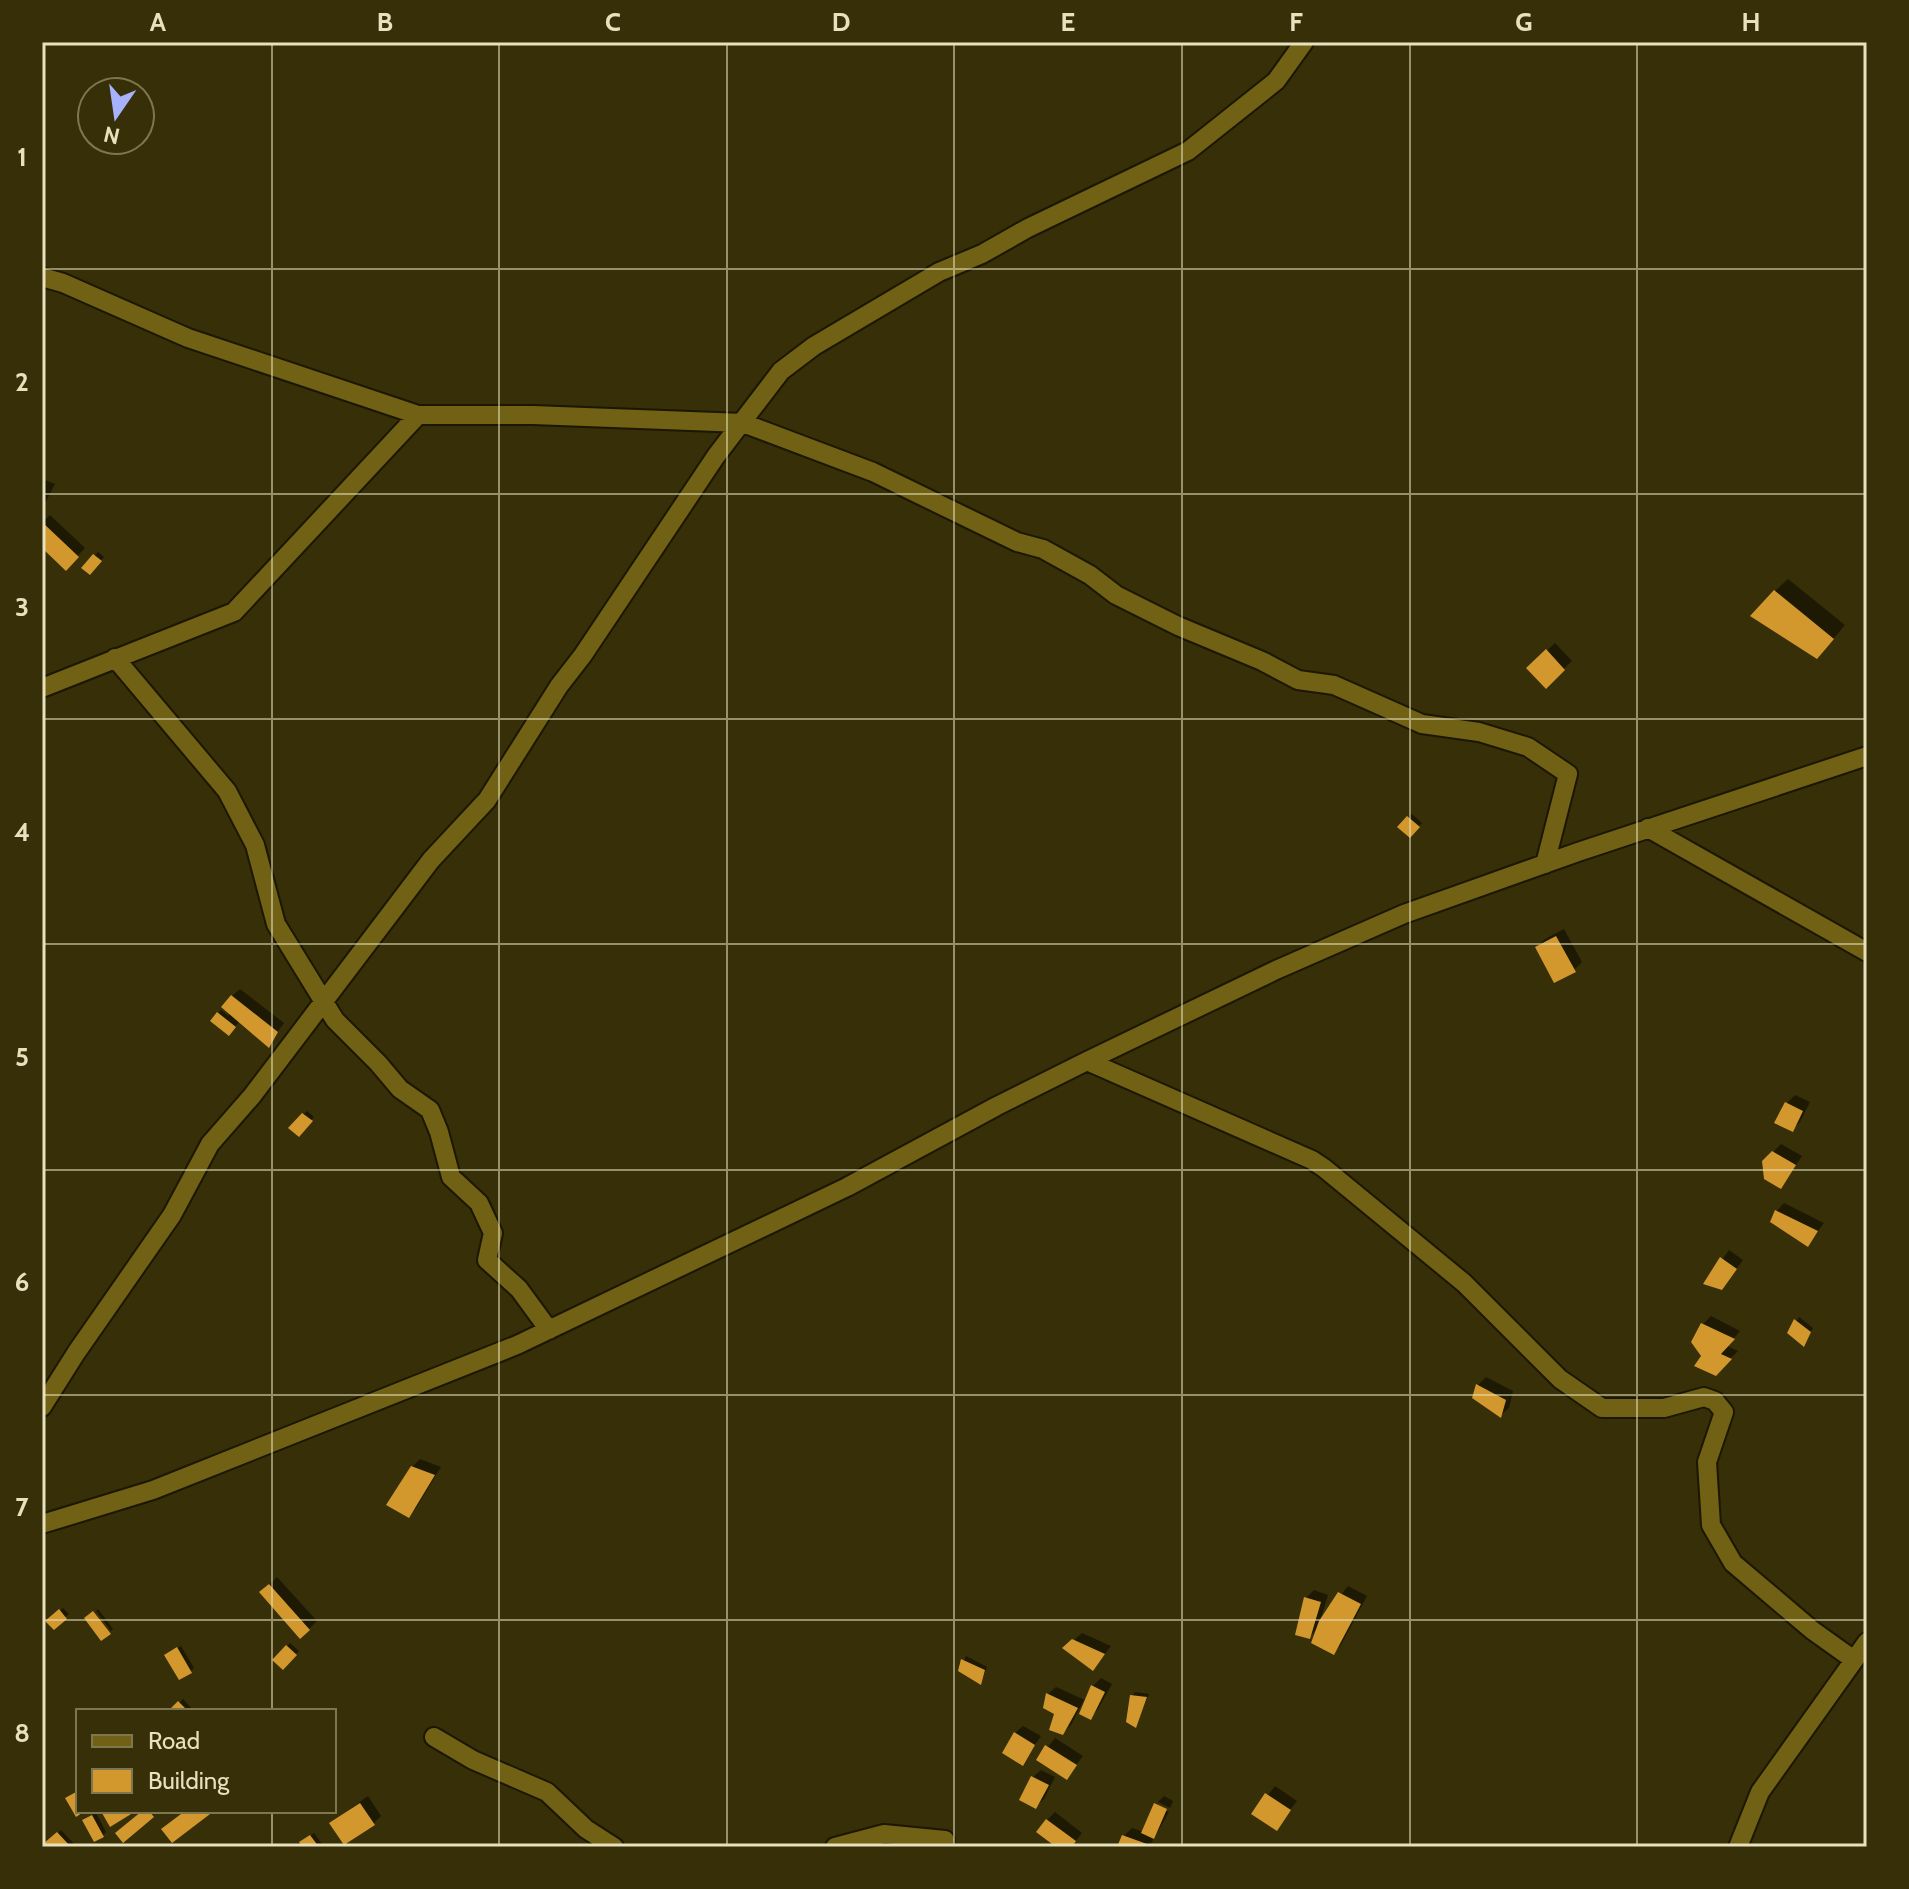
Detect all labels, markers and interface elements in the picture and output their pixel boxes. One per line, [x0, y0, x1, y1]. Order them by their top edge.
text: A [150, 6, 167, 38]
text: B [377, 6, 393, 38]
text: C [605, 6, 621, 38]
text: D [832, 6, 850, 38]
text: E [1061, 6, 1075, 38]
text: F [1289, 6, 1303, 38]
text: G [1515, 6, 1533, 38]
text: H [1742, 6, 1760, 38]
north arrow [76, 76, 156, 156]
text: N [101, 120, 122, 150]
text: 1 [17, 141, 27, 173]
text: 2 [15, 366, 29, 398]
text: 3 [15, 591, 29, 623]
text: 4 [14, 816, 30, 848]
text: 5 [15, 1041, 29, 1073]
text: 6 [15, 1266, 29, 1298]
text: 7 [15, 1491, 29, 1523]
legend [76, 1709, 336, 1813]
text: 8 [14, 1717, 30, 1749]
text: Road [148, 1726, 200, 1755]
text: Building [148, 1766, 230, 1795]

